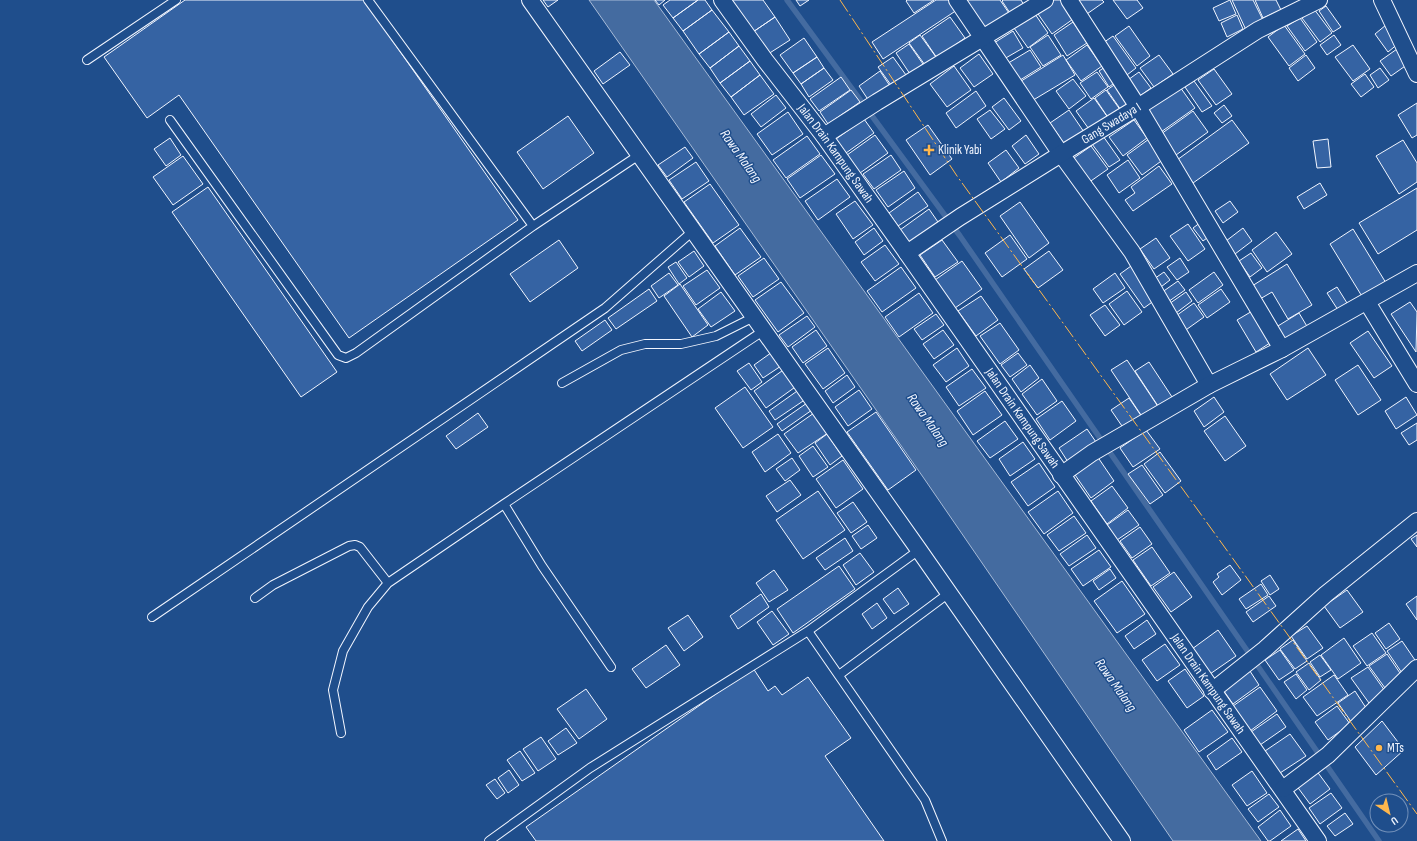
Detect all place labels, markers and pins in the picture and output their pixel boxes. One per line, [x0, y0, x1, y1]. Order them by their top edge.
place label: Klinik Yabi [938, 142, 982, 158]
marker: Klinik Yabi [923, 144, 935, 156]
place label: MTs [1387, 740, 1404, 756]
marker: MTs [1374, 743, 1384, 753]

